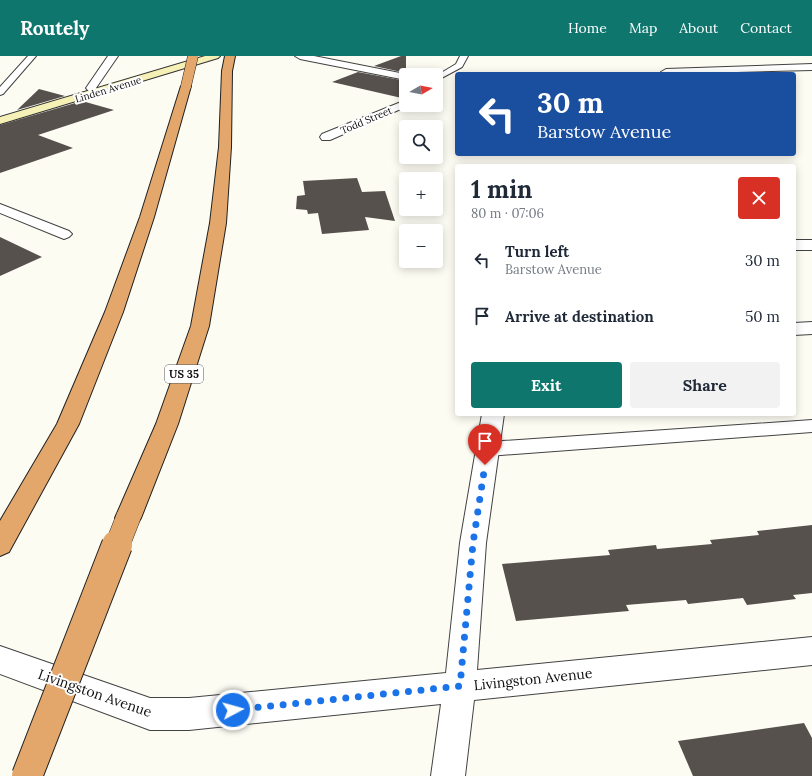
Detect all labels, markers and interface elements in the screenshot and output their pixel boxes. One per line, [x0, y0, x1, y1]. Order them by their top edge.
text: Routely [20, 16, 90, 40]
text: Home [568, 19, 607, 37]
text: Map [629, 19, 657, 37]
text: About [679, 19, 718, 37]
text: Contact [740, 19, 792, 37]
north arrow [399, 68, 443, 112]
map controls [399, 68, 443, 268]
street label: Linden Avenue [73, 73, 143, 106]
text: 30 m [537, 85, 604, 121]
icon: left [471, 88, 523, 140]
street label: Todd Street [338, 104, 394, 137]
button: search [399, 120, 443, 164]
text: Barstow Avenue [537, 120, 671, 143]
button: + [399, 172, 443, 216]
text: 1 min [471, 174, 532, 205]
button: close [738, 177, 780, 219]
text: 80 m · 07:06 [471, 205, 544, 222]
button: − [399, 224, 443, 268]
text: Turn left [505, 242, 569, 261]
icon: left [471, 249, 493, 271]
text: 30 m [745, 251, 780, 270]
text: Barstow Avenue [505, 261, 602, 278]
icon: arrive [471, 305, 493, 327]
text: Arrive at destination [505, 307, 654, 326]
text: 50 m [745, 307, 780, 326]
button: Exit [471, 362, 622, 408]
button: Share [630, 362, 780, 408]
road number: US 35 [165, 365, 203, 383]
pin [468, 424, 502, 465]
icon: arrive [474, 430, 496, 452]
street label: Livingston Avenue [473, 664, 594, 694]
street label: Livingston Avenue [36, 665, 155, 721]
position arrow [212, 689, 254, 731]

